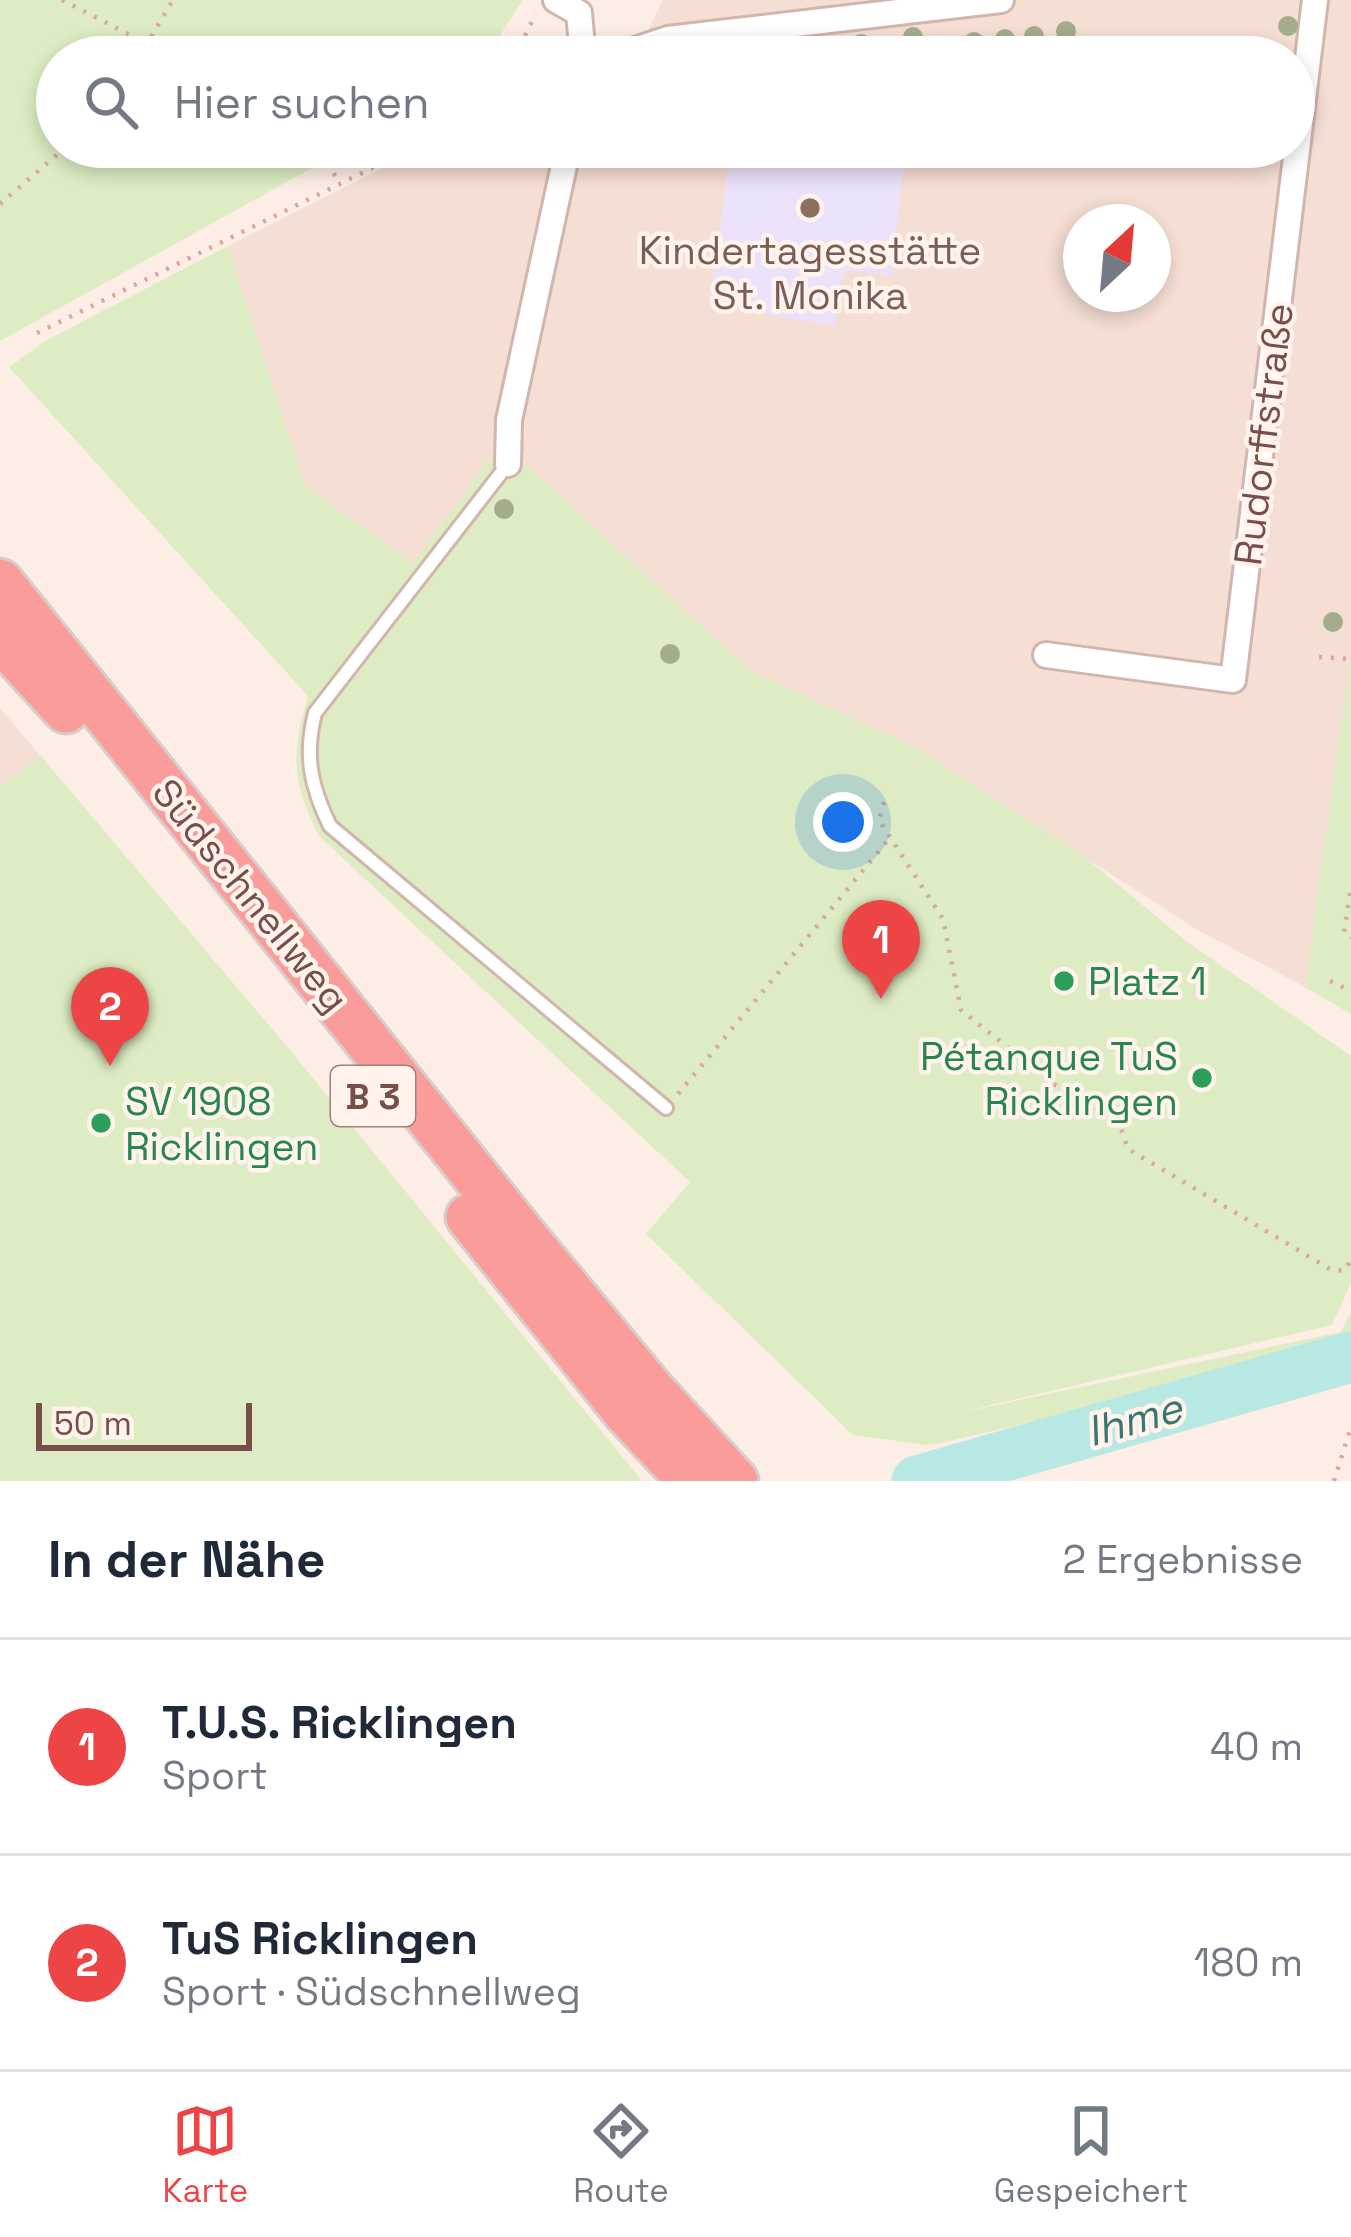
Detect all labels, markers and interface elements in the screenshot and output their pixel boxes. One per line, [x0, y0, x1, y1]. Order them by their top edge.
search box [36, 36, 1315, 168]
icon: search [78, 69, 144, 135]
text: Hier suchen [174, 74, 430, 131]
marker: Kindertagesstätte St. Monika [797, 195, 823, 221]
north arrow [1063, 204, 1171, 312]
place label: Kindertagesstätte St. Monika [639, 226, 981, 320]
street label: Rudorffstraße [1223, 300, 1304, 568]
street label: Südschnellweg [142, 769, 360, 1022]
your location [813, 792, 873, 852]
pin: 1 [842, 900, 920, 999]
place label: Platz 1 [1088, 957, 1207, 1006]
pin: 2 [71, 967, 149, 1066]
marker: Platz 1 [1051, 968, 1077, 994]
place label: Pétanque TuS Ricklingen [920, 1032, 1178, 1126]
marker: Pétanque TuS Ricklingen [1189, 1065, 1215, 1091]
road number: B 3 [331, 1066, 415, 1126]
place label: SV 1908 Ricklingen [125, 1077, 319, 1171]
marker: SV 1908 Ricklingen [88, 1110, 114, 1136]
water label: Ihme [1080, 1380, 1190, 1458]
scale bar [36, 1397, 252, 1450]
text: 50 m [54, 1403, 132, 1445]
text: In der Nähe [48, 1527, 325, 1592]
text: 2 Ergebnisse [1063, 1535, 1303, 1584]
text: T.U.S. Ricklingen [162, 1694, 517, 1751]
text: 1 [78, 1722, 96, 1771]
text: 40 m [1210, 1722, 1303, 1771]
text: Sport [162, 1751, 268, 1800]
text: TuS Ricklingen [162, 1910, 478, 1967]
text: 2 [75, 1938, 99, 1987]
text: 180 m [1194, 1938, 1303, 1987]
text: Sport · Südschnellweg [162, 1967, 581, 2016]
tab: Karte [163, 2098, 248, 2212]
tab: Route [573, 2098, 669, 2212]
tab: Gespeichert [994, 2098, 1188, 2212]

